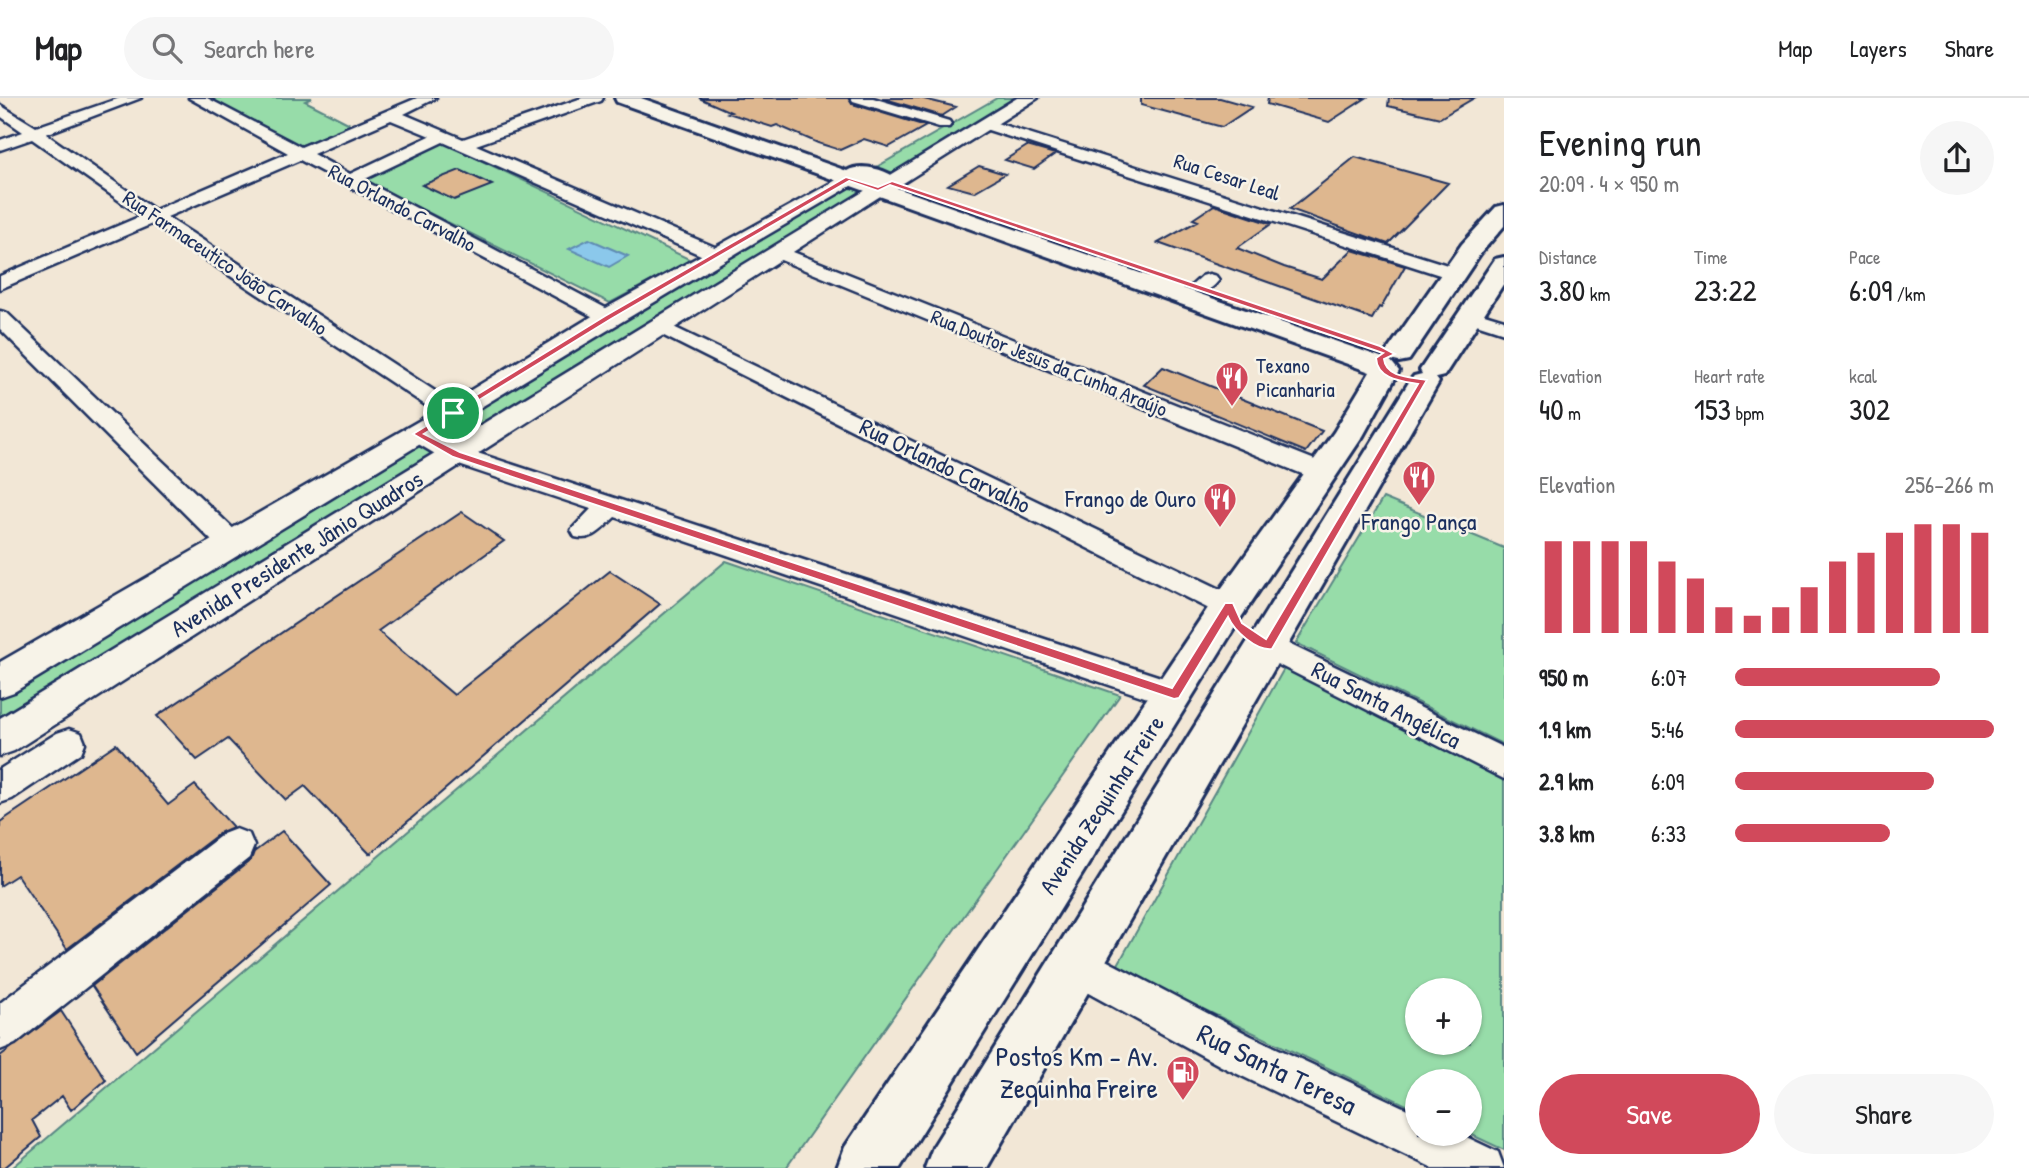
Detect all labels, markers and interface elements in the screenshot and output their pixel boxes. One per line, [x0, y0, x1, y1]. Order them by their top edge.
search box [124, 17, 614, 80]
text: Map [35, 26, 82, 70]
icon: search [148, 29, 186, 67]
text: Search here [204, 31, 315, 66]
text: Map [1778, 32, 1812, 64]
text: Layers [1850, 32, 1907, 64]
text: Share [1945, 32, 1994, 64]
text: Evening run [1539, 116, 1702, 168]
button: share [1920, 121, 1994, 195]
street label: Rua Cesar Leal [1170, 146, 1284, 207]
street label: Rua Orlando Carvalho [324, 157, 481, 259]
text: 20:09 · 4 × 950 m [1539, 168, 1679, 199]
street label: Rua Farmaceutico João Carvalho [117, 183, 333, 342]
text: Distance [1539, 244, 1597, 270]
text: Time [1694, 244, 1728, 270]
text: Pace [1849, 244, 1881, 270]
text: 3.80 [1539, 270, 1585, 310]
text: 23:22 [1694, 270, 1757, 310]
text: 6:09 [1849, 270, 1892, 310]
text: km [1585, 281, 1610, 307]
text: /km [1892, 281, 1926, 307]
street label: Rua Doutor Jesus da Cunha Araújo [927, 302, 1172, 423]
place label: Texano Picanharia [1256, 351, 1335, 404]
restaurant icon: Texano Picanharia [1213, 359, 1251, 408]
text: Elevation [1539, 363, 1602, 389]
text: Heart rate [1694, 363, 1765, 389]
text: kcal [1849, 363, 1877, 389]
pin [423, 383, 483, 443]
text: 40 [1539, 389, 1564, 429]
text: 153 [1694, 389, 1731, 429]
text: 302 [1849, 389, 1890, 429]
icon: arrive [434, 394, 472, 432]
text: m [1564, 400, 1581, 426]
text: bpm [1731, 400, 1764, 426]
street label: Rua Orlando Carvalho [855, 410, 1036, 520]
restaurant icon: Frango Pança [1400, 458, 1438, 507]
street label: Avenida Presidente Jânio Quadros [164, 462, 428, 644]
text: Elevation [1539, 469, 1615, 500]
text: 256–266 m [1905, 469, 1994, 500]
restaurant icon: Frango de Ouro [1201, 480, 1239, 529]
place label: Frango de Ouro [1064, 482, 1196, 514]
place label: Frango Pança [1361, 505, 1476, 537]
street label: Rua Santa Angélica [1307, 653, 1466, 755]
text: 950 m [1539, 662, 1588, 693]
text: 6:07 [1651, 662, 1687, 693]
street label: Avenida Zequinha Freire [1031, 709, 1171, 900]
text: 1.9 km [1539, 714, 1591, 745]
text: 5:46 [1651, 714, 1684, 745]
text: 2.9 km [1539, 766, 1594, 797]
text: 6:09 [1651, 766, 1684, 797]
text: 3.8 km [1539, 818, 1595, 849]
text: 6:33 [1651, 818, 1686, 849]
map controls [1405, 978, 1482, 1146]
button: + [1405, 978, 1482, 1055]
street label: Rua Santa Teresa [1191, 1014, 1363, 1124]
place label: Postos Km - Av. Zequinha Freire [996, 1037, 1158, 1107]
fuel station icon: Postos Km - Av. Zequinha Freire [1164, 1053, 1202, 1102]
button: − [1405, 1069, 1482, 1146]
button: Save [1539, 1074, 1760, 1154]
button: Share [1774, 1074, 1994, 1154]

